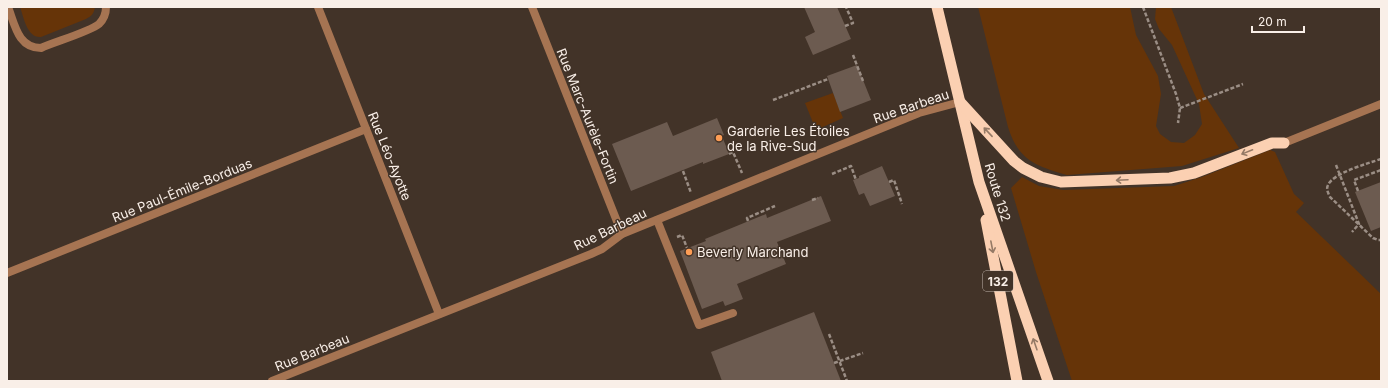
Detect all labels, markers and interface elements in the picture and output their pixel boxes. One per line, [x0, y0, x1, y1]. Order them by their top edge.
scale bar [1252, 8, 1304, 34]
text: 20 m [1258, 14, 1287, 29]
street label: Rue Marc-Aurèle-Fortin [553, 46, 623, 186]
street label: Rue Barbeau [871, 86, 951, 126]
street label: Rue Léo-Ayotte [365, 109, 415, 203]
place label: Garderie Les Étoiles de la Rive-Sud [727, 123, 850, 154]
one-way arrow [983, 127, 993, 137]
marker: Garderie Les Étoiles de la Rive-Sud [714, 133, 724, 143]
one-way arrow [1242, 149, 1254, 157]
street label: Rue Paul-Émile-Borduas [110, 155, 254, 225]
street label: Route 132 [982, 161, 1014, 223]
one-way arrow [1116, 176, 1129, 184]
street label: Rue Barbeau [571, 205, 649, 253]
one-way arrow [988, 241, 996, 254]
place label: Beverly Marchand [697, 244, 809, 260]
marker: Beverly Marchand [684, 247, 694, 257]
road number: 132 [983, 271, 1013, 291]
street label: Rue Barbeau [272, 330, 352, 374]
one-way arrow [1031, 338, 1038, 351]

